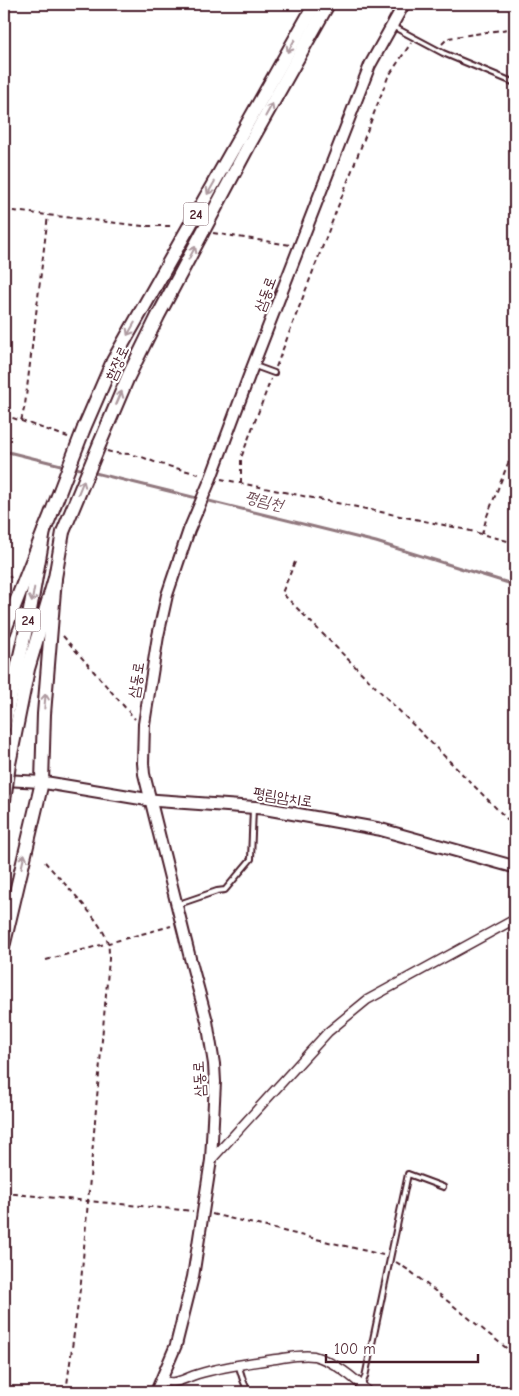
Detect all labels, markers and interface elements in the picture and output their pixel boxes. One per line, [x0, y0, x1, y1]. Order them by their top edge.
one-way arrow [286, 39, 296, 53]
one-way arrow [264, 103, 274, 117]
one-way arrow [206, 180, 216, 194]
road number: 24 [184, 202, 208, 225]
one-way arrow [187, 245, 197, 260]
street label: 삼동로 [250, 274, 280, 314]
one-way arrow [126, 321, 135, 336]
street label: 함장로 [101, 343, 133, 383]
one-way arrow [114, 391, 124, 406]
one-way arrow [77, 480, 87, 495]
water label: 평림천 [243, 488, 287, 515]
one-way arrow [27, 587, 37, 603]
road number: 24 [15, 608, 40, 632]
street label: 삼동로 [124, 661, 148, 699]
one-way arrow [40, 693, 49, 709]
street label: 평림암치로 [252, 783, 314, 811]
one-way arrow [19, 854, 28, 870]
street label: 삼동로 [189, 1060, 209, 1098]
scale bar [326, 1331, 479, 1363]
text: 100 m [334, 1340, 376, 1358]

